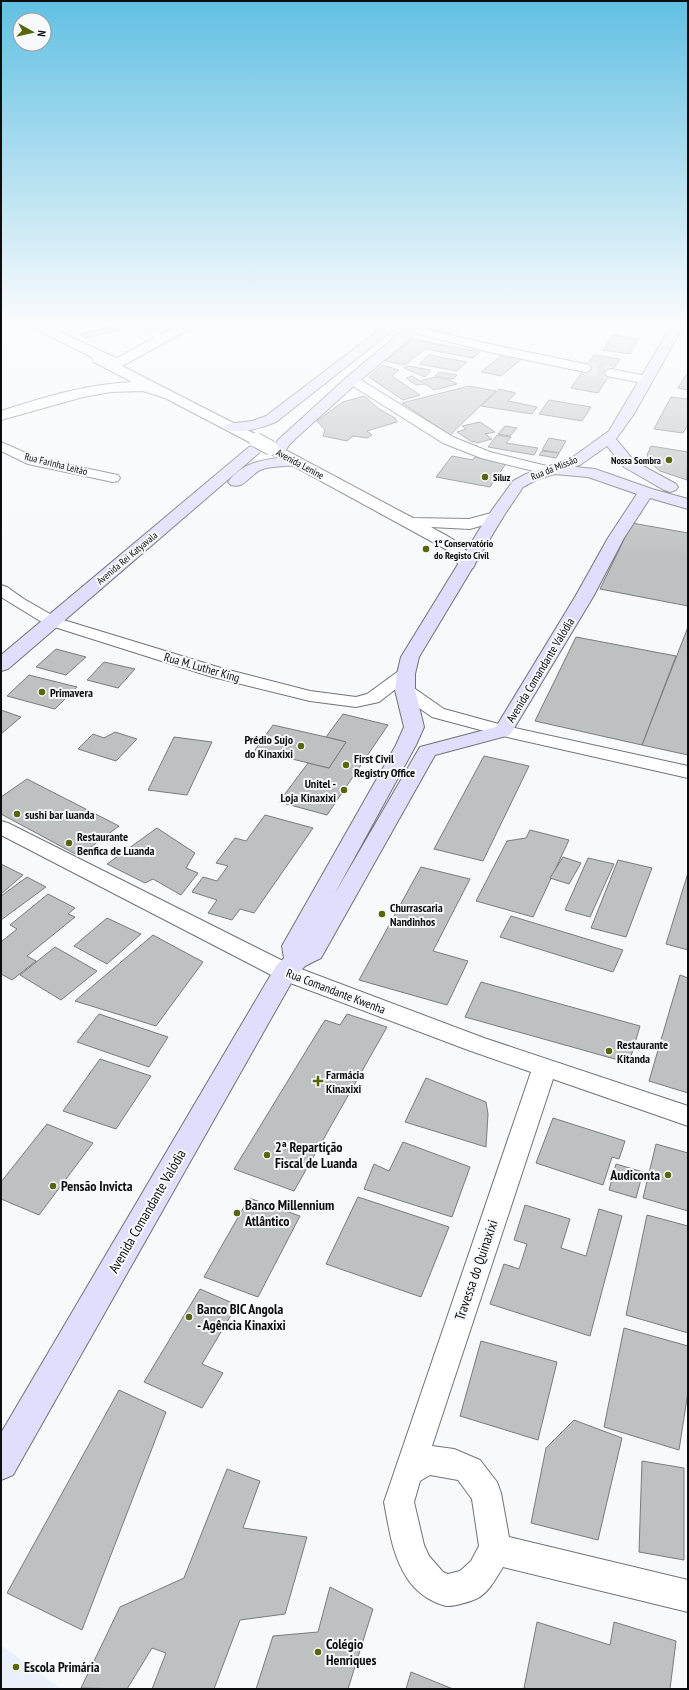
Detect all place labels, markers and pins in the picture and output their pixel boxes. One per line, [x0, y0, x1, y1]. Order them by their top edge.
place label: Nossa Sombra [611, 454, 661, 467]
marker: Nossa Sombra [664, 455, 674, 465]
place label: Siluz [493, 471, 511, 484]
marker: Siluz [480, 472, 490, 482]
place label: 1º Conservatório do Registo Civil [434, 537, 494, 562]
marker: 1º Conservatório do Registo Civil [421, 544, 431, 554]
place label: Primavera [50, 685, 93, 700]
marker: Primavera [37, 687, 47, 697]
place label: Prédio Sujo do Kinaxixi [244, 732, 294, 761]
marker: Prédio Sujo do Kinaxixi [296, 741, 306, 751]
place label: First Civil Registry Office [354, 751, 415, 780]
marker: First Civil Registry Office [341, 760, 351, 770]
place label: Unitel - Loja Kinaxixi [281, 776, 336, 805]
marker: Unitel - Loja Kinaxixi [339, 785, 349, 795]
place label: sushi bar luanda [25, 807, 95, 822]
marker: sushi bar luanda [12, 809, 22, 819]
place label: Restaurante Benfica de Luanda [77, 829, 155, 858]
marker: Restaurante Benfica de Luanda [64, 838, 74, 848]
place label: Churrascaria Nandinhos [390, 900, 443, 929]
marker: Churrascaria Nandinhos [377, 909, 387, 919]
place label: Restaurante Kitanda [617, 1037, 668, 1066]
marker: Restaurante Kitanda [604, 1046, 614, 1056]
place label: Farmácia Kinaxixi [326, 1067, 364, 1096]
marker: Farmácia Kinaxixi [313, 1076, 323, 1086]
place label: 2ª Repartição Fiscal de Luanda [275, 1138, 357, 1172]
marker: 2ª Repartição Fiscal de Luanda [262, 1150, 272, 1160]
place label: Audiconta [609, 1166, 660, 1184]
marker: Audiconta [663, 1170, 673, 1180]
place label: Pensão Invicta [61, 1177, 133, 1195]
marker: Pensão Invicta [48, 1181, 58, 1191]
place label: Banco Millennium Atlântico [244, 1196, 334, 1230]
marker: Banco Millennium Atlântico [232, 1208, 242, 1218]
place label: Banco BIC Angola - Agência Kinaxixi [197, 1300, 286, 1334]
marker: Banco BIC Angola - Agência Kinaxixi [184, 1312, 194, 1322]
place label: Colégio Henriques [326, 1635, 376, 1669]
marker: Colégio Henriques [313, 1647, 323, 1657]
place label: Escola Primária [24, 1658, 100, 1676]
marker: Escola Primária [11, 1662, 21, 1672]

